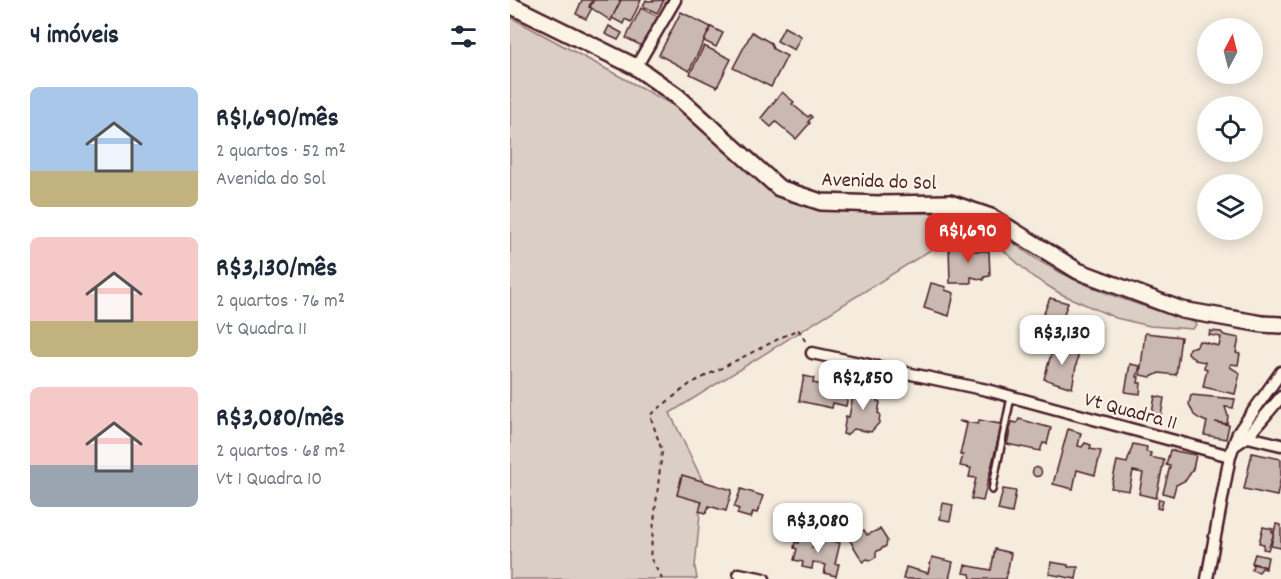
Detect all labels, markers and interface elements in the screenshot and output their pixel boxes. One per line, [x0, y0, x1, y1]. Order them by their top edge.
text: 4 imóveis [30, 18, 119, 55]
north arrow [1197, 18, 1263, 84]
map controls [1197, 18, 1263, 240]
icon: filters [447, 20, 480, 53]
button: locate [1197, 96, 1263, 162]
text: R$1,690/mês [216, 101, 339, 138]
icon: home [78, 111, 150, 183]
text: 2 quartos · 52 m² [216, 138, 346, 166]
text: Avenida do Sol [216, 166, 326, 194]
street label: Avenida do Sol [821, 166, 937, 200]
button: layers [1197, 174, 1263, 240]
pin: R$1,690 [913, 213, 1023, 264]
text: R$1,690 [939, 218, 997, 246]
text: R$3,130/mês [216, 251, 337, 288]
icon: home [78, 261, 150, 333]
text: 2 quartos · 76 m² [216, 288, 345, 316]
pin: R$3,130 [1007, 315, 1117, 366]
text: Vt Quadra 11 [216, 316, 307, 344]
text: R$3,130 [1034, 320, 1090, 348]
pin: R$2,850 [808, 360, 918, 411]
text: R$2,850 [833, 365, 893, 393]
street label: Vt Quadra 11 [1080, 386, 1180, 440]
text: R$3,080/mês [216, 401, 345, 438]
icon: home [78, 411, 150, 483]
text: 2 quartos · 68 m² [216, 438, 346, 466]
text: Vt 1 Quadra 10 [216, 466, 322, 494]
pin: R$3,080 [763, 503, 873, 554]
text: R$3,080 [787, 508, 849, 536]

